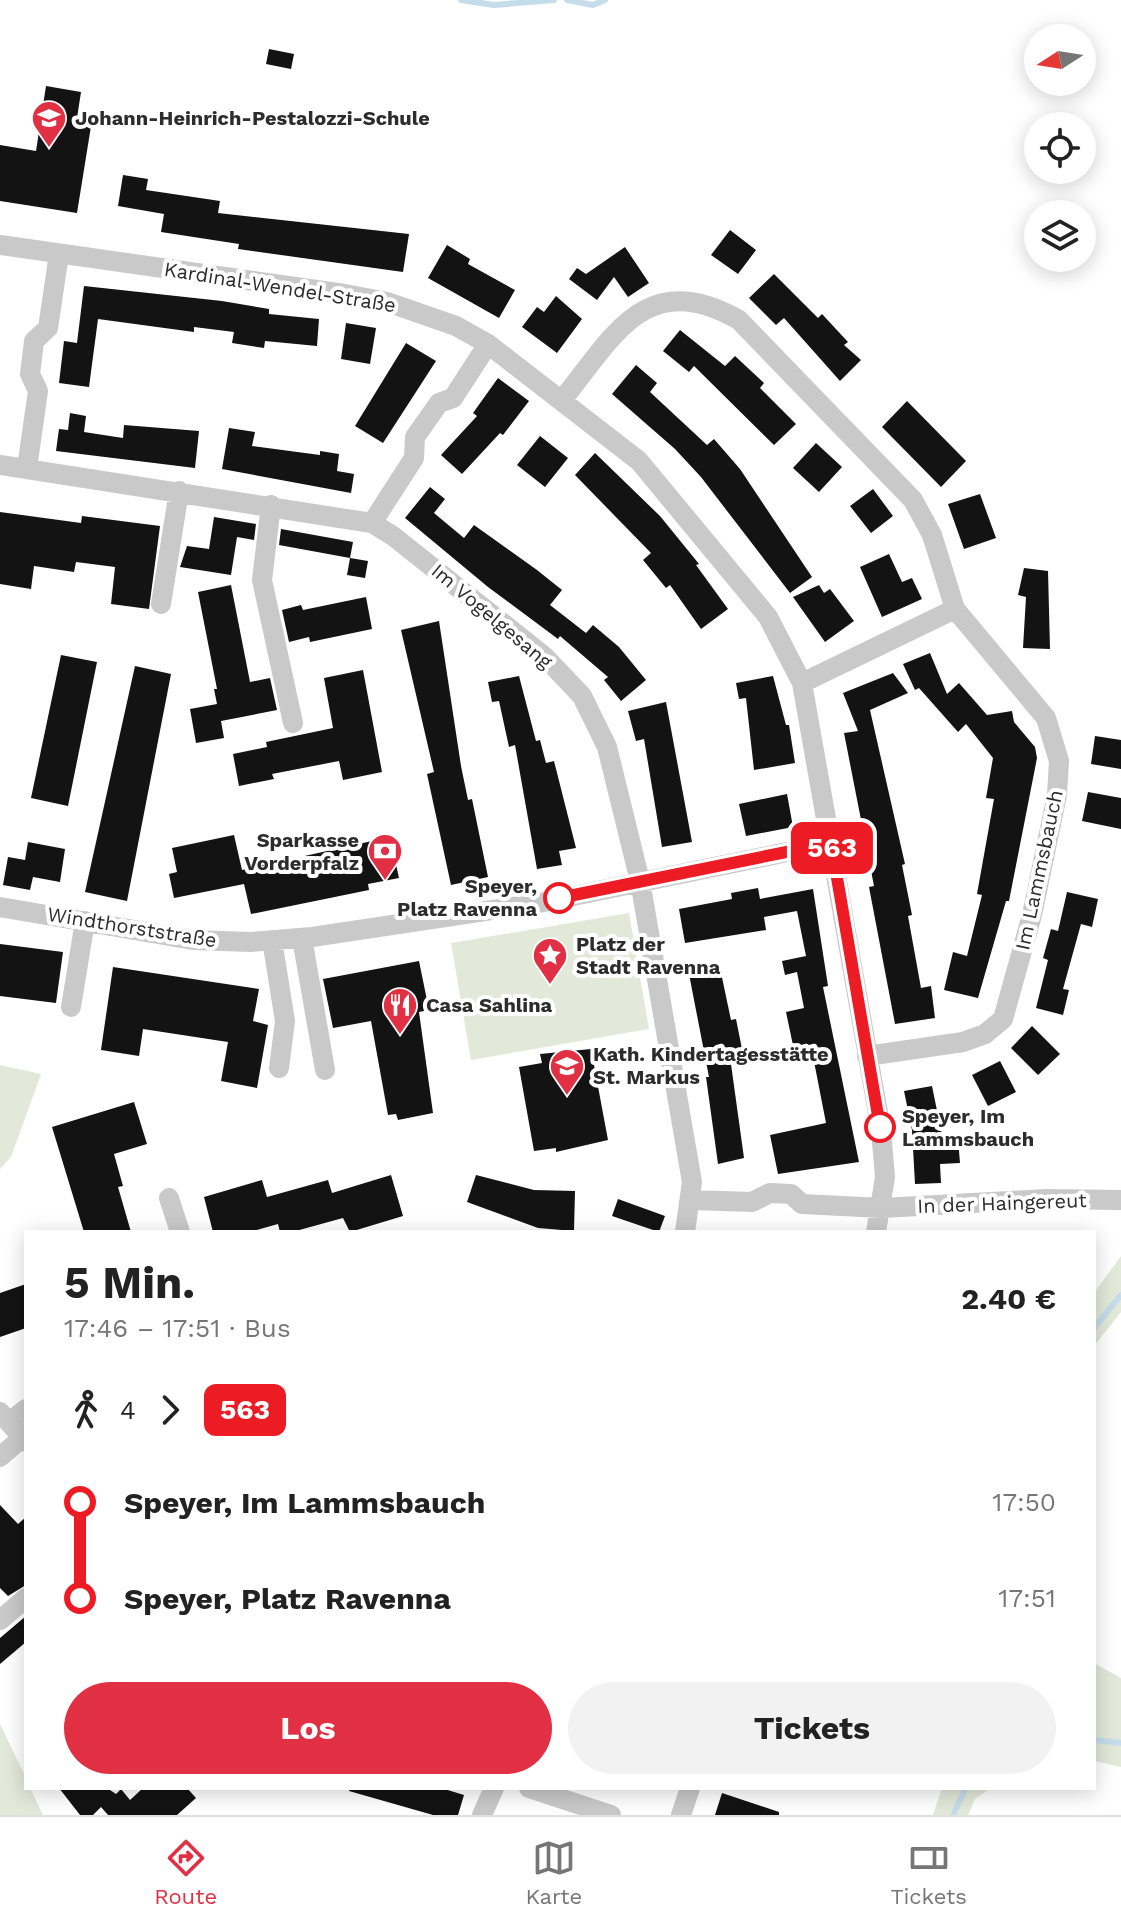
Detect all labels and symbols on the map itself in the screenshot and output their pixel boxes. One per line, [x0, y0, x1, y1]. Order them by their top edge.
north arrow [1024, 24, 1096, 96]
school or university icon: Johann-Heinrich-Pestalozzi-Schule [30, 99, 68, 149]
place label: Johann-Heinrich-Pestalozzi-Schule [75, 106, 430, 130]
street label: Kardinal-Wendel-Straße [162, 257, 398, 317]
street label: Im Vogelgesang [427, 558, 558, 674]
street label: Im Lammsbauch [1010, 788, 1068, 952]
line badge: 563 [786, 822, 878, 874]
place label: Sparkasse Vorderpfalz [244, 828, 359, 875]
bank icon: Sparkasse Vorderpfalz [366, 832, 404, 882]
place label: Speyer, Platz Ravenna [397, 874, 537, 921]
marker: Speyer, Platz Ravenna [544, 883, 574, 913]
street label: Windthorststraße [46, 902, 218, 952]
place label: Platz der Stadt Ravenna [576, 932, 721, 979]
place icon: Platz der Stadt Ravenna [531, 936, 569, 986]
restaurant icon: Casa Sahlina [381, 986, 419, 1036]
place label: Casa Sahlina [426, 993, 553, 1017]
place label: Kath. Kindertagesstätte St. Markus [593, 1042, 829, 1089]
school or university icon: Kath. Kindertagesstätte St. Markus [548, 1047, 586, 1097]
place label: Speyer, Im Lammsbauch [902, 1104, 1034, 1151]
marker: Speyer, Im Lammsbauch [865, 1112, 895, 1142]
street label: In der Haingereut [917, 1188, 1088, 1218]

